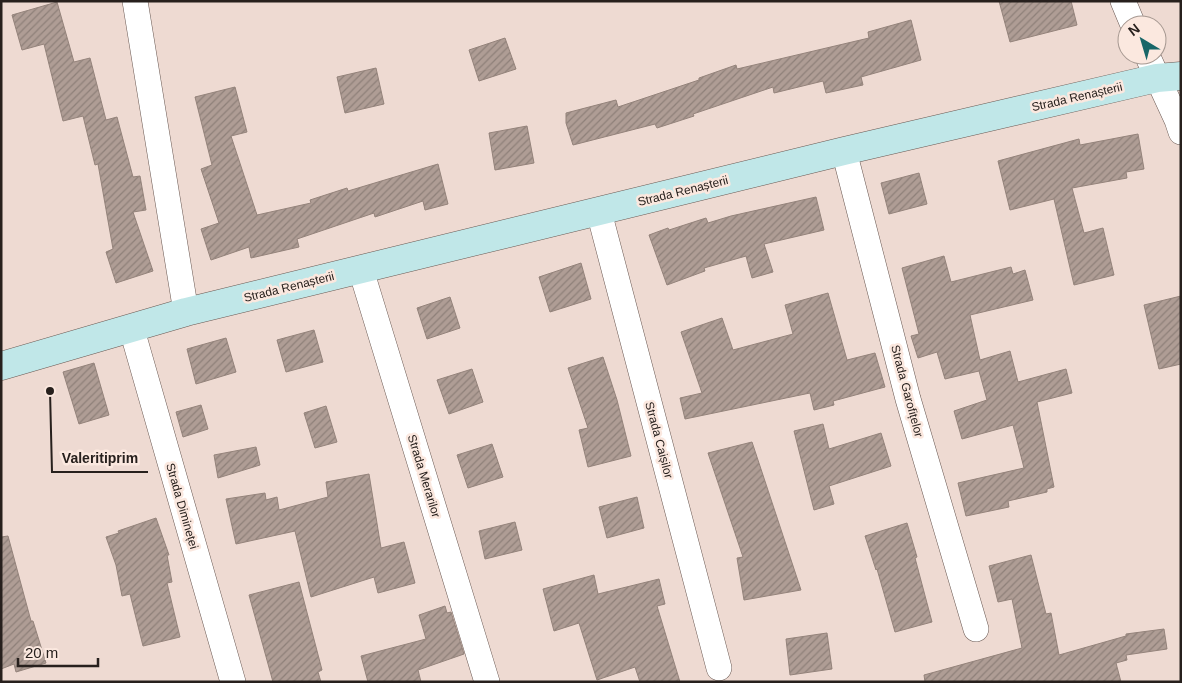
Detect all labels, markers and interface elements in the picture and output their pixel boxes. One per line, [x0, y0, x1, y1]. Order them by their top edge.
north arrow [1117, 15, 1167, 65]
text: N [1125, 20, 1143, 39]
street label: Strada Renașterii [1030, 80, 1124, 114]
street label: Strada Renașterii [636, 173, 730, 209]
street label: Strada Renașterii [242, 269, 336, 305]
street label: Strada Garofițelor [888, 343, 926, 439]
street label: Strada Caișilor [642, 400, 676, 480]
street label: Strada Merarilor [405, 433, 443, 519]
callout: Valeritiprim [52, 443, 148, 472]
text: Valeritiprim [62, 450, 138, 466]
street label: Strada Dimineței [163, 461, 201, 551]
scale bar [18, 636, 98, 668]
text: 20 m [25, 644, 58, 661]

